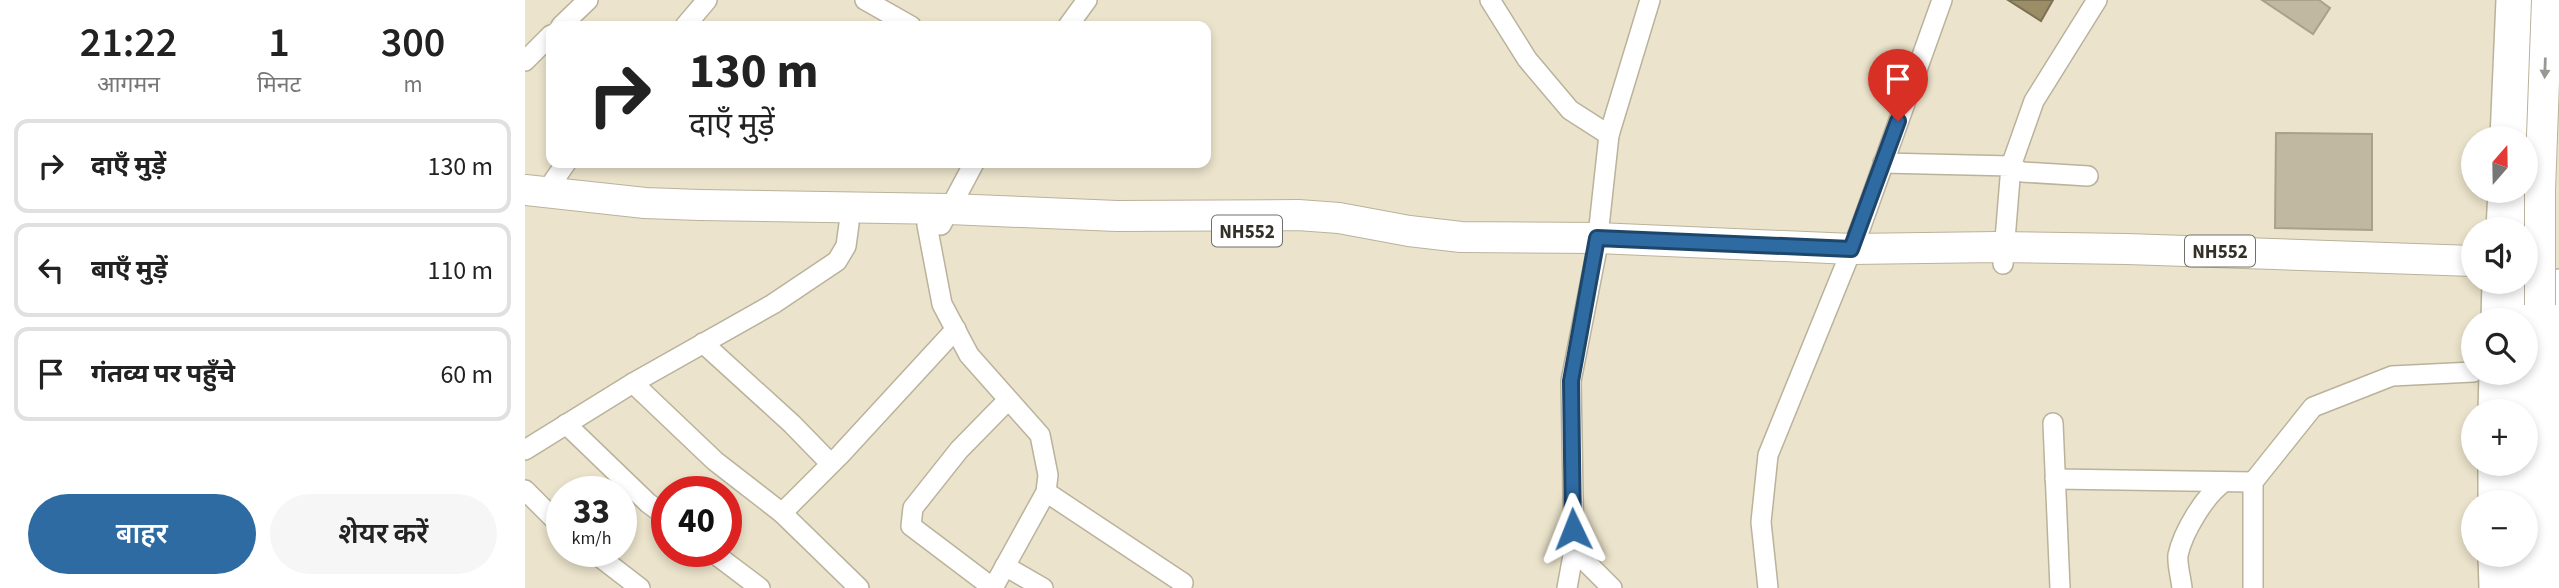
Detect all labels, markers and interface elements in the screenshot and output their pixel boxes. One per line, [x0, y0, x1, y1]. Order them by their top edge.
text: 21:22 [80, 13, 177, 73]
text: 1 [268, 13, 290, 73]
text: 300 [381, 13, 445, 73]
text: 130 m [689, 37, 818, 107]
icon: right [574, 49, 665, 140]
pin [1868, 49, 1928, 121]
one-way arrow [2540, 57, 2551, 79]
icon: arrive [1879, 60, 1917, 98]
text: आगमन [97, 68, 160, 101]
text: मिनट [257, 68, 301, 101]
text: m [403, 68, 423, 101]
text: दाएँ मुड़ें [689, 102, 775, 148]
north arrow [2461, 126, 2537, 203]
map controls [2461, 126, 2538, 567]
icon: right [32, 147, 70, 185]
text: दाएँ मुड़ें [91, 147, 166, 184]
text: 130 m [427, 148, 493, 185]
road number: NH552 [1212, 216, 1282, 246]
button: sound [2461, 217, 2538, 294]
road number: NH552 [2185, 235, 2255, 266]
icon: left [32, 251, 70, 289]
text: बाएँ मुड़ें [91, 251, 168, 288]
text: 110 m [427, 252, 493, 289]
button: search [2461, 308, 2538, 385]
icon: arrive [32, 355, 70, 393]
text: गंतव्य पर पहुँचे [91, 355, 235, 392]
text: 60 m [440, 356, 493, 393]
button: + [2461, 399, 2538, 476]
speed limit sign: 40 [651, 476, 742, 567]
text: 33 [573, 487, 610, 537]
button: − [2461, 490, 2538, 567]
position arrow [1536, 492, 1610, 566]
button: बाहर [28, 494, 256, 574]
button: शेयर करें [270, 494, 497, 574]
text: km/h [572, 526, 611, 551]

